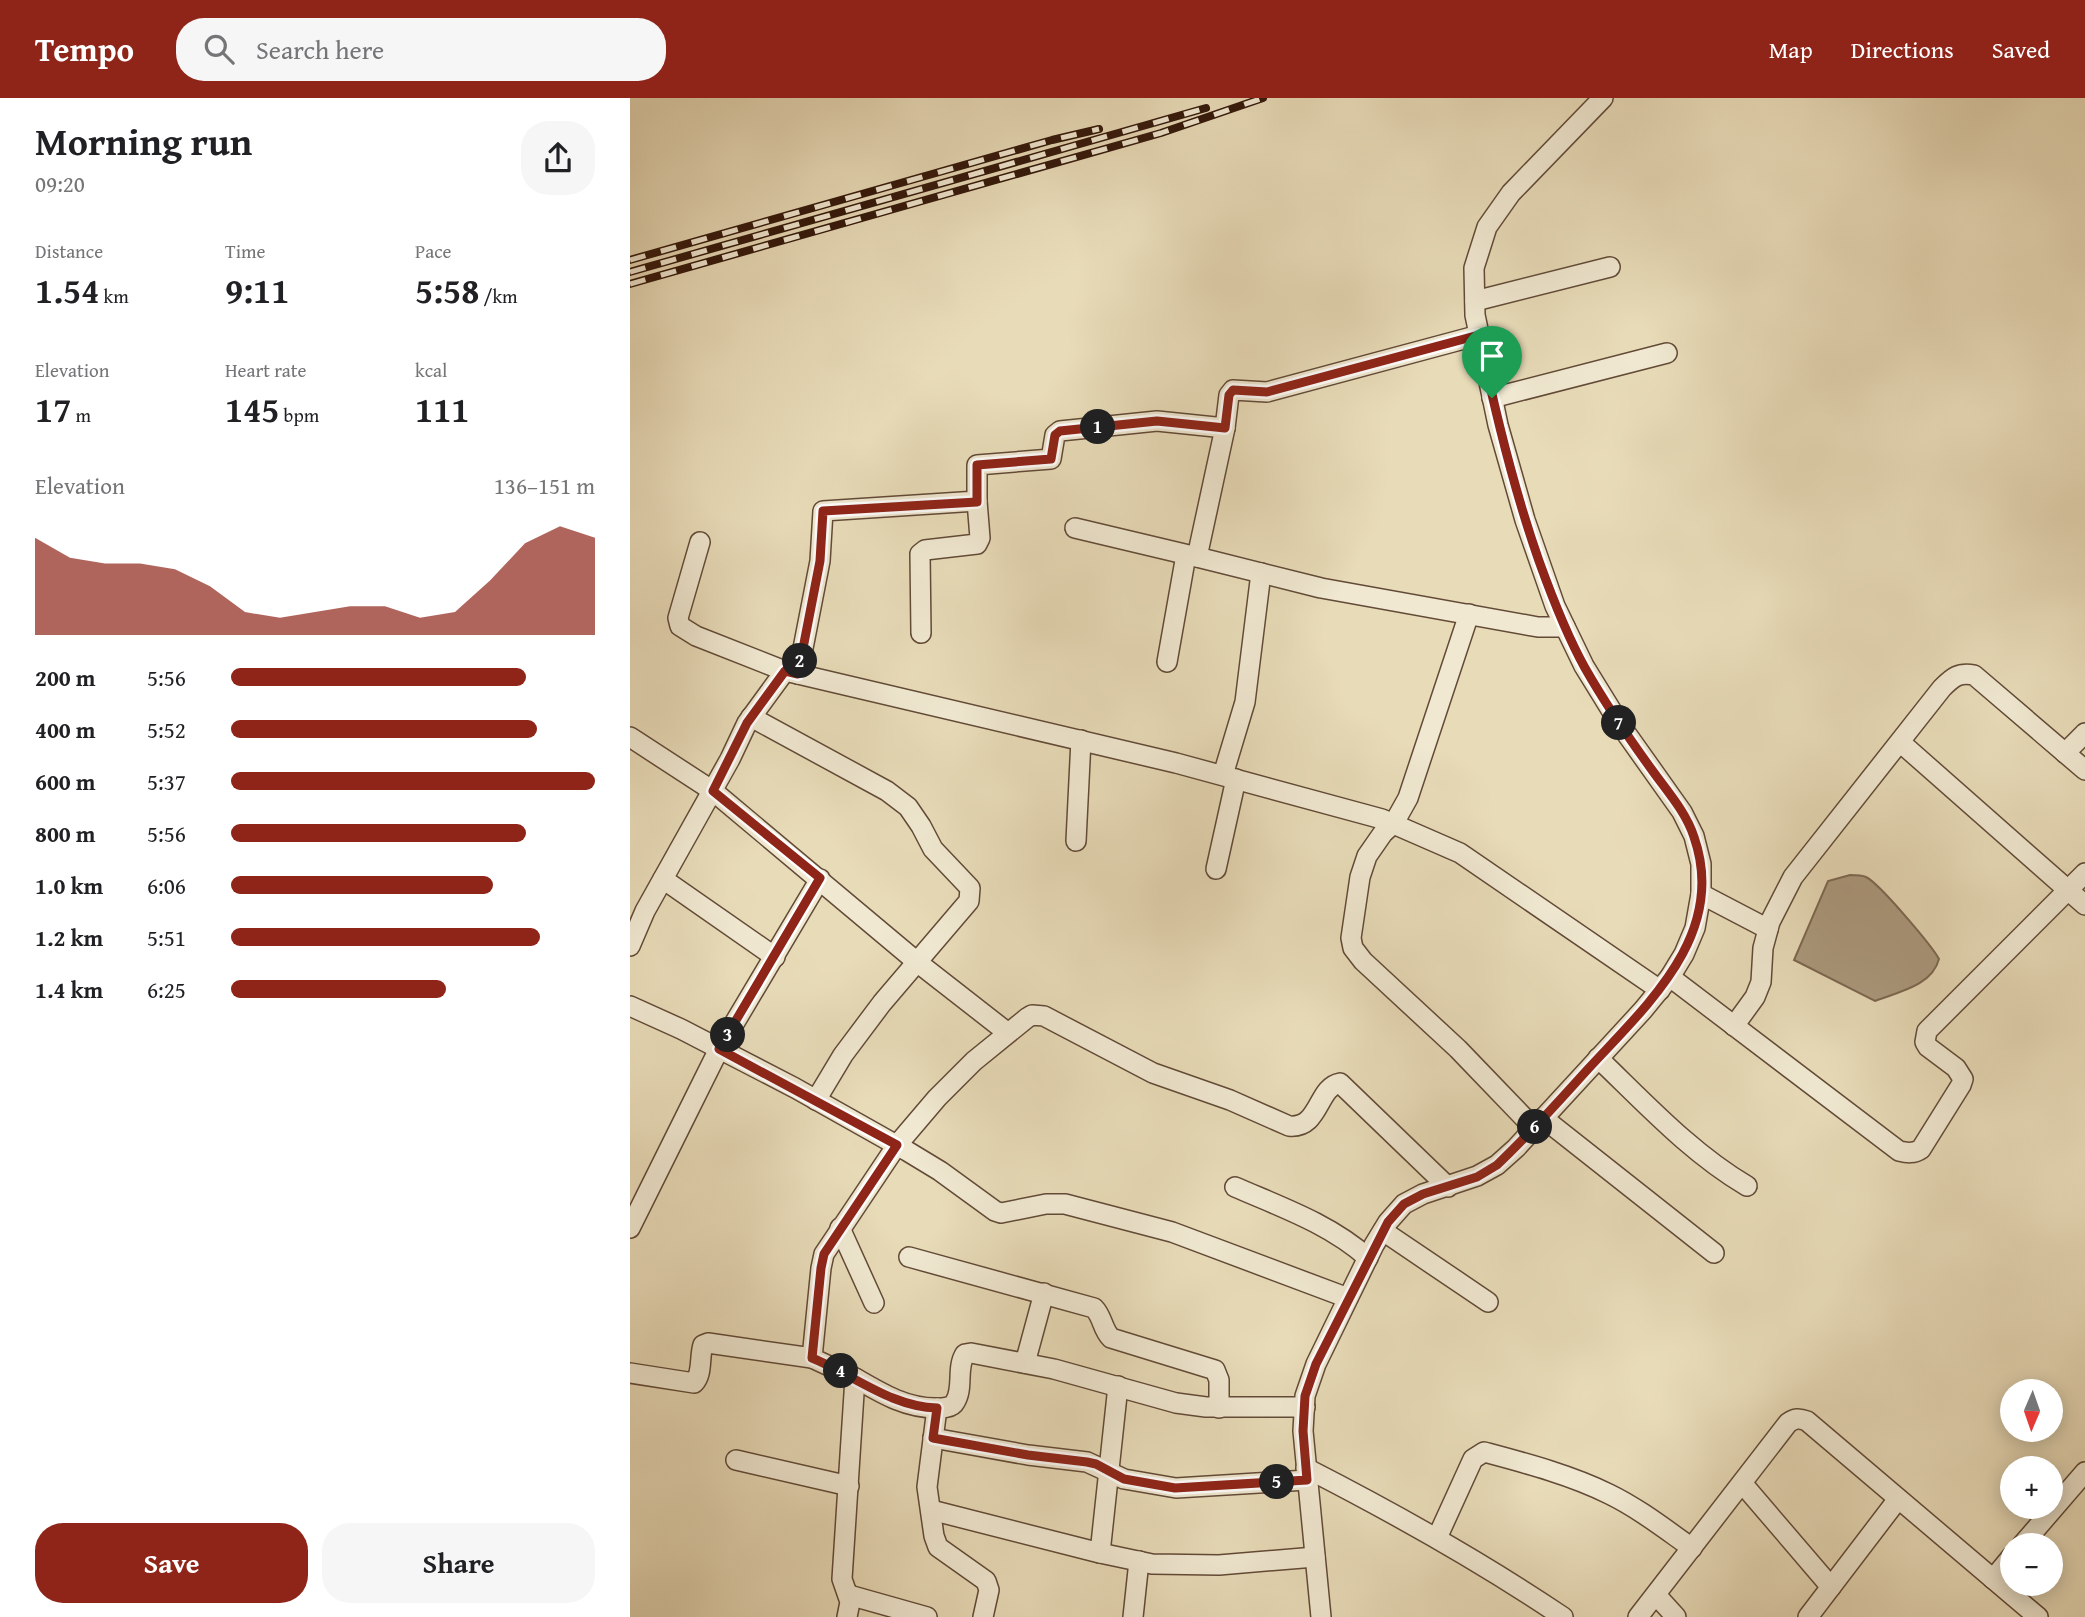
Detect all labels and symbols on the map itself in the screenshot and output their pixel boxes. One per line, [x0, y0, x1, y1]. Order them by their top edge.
pin [1462, 326, 1522, 398]
pin: 1 [1080, 410, 1116, 444]
pin: 2 [782, 644, 818, 678]
pin: 7 [1602, 706, 1636, 740]
pin: 3 [710, 1018, 746, 1052]
pin: 6 [1518, 1110, 1552, 1144]
pin: 4 [824, 1354, 858, 1388]
north arrow [2000, 1379, 2063, 1442]
pin: 5 [1260, 1464, 1294, 1500]

